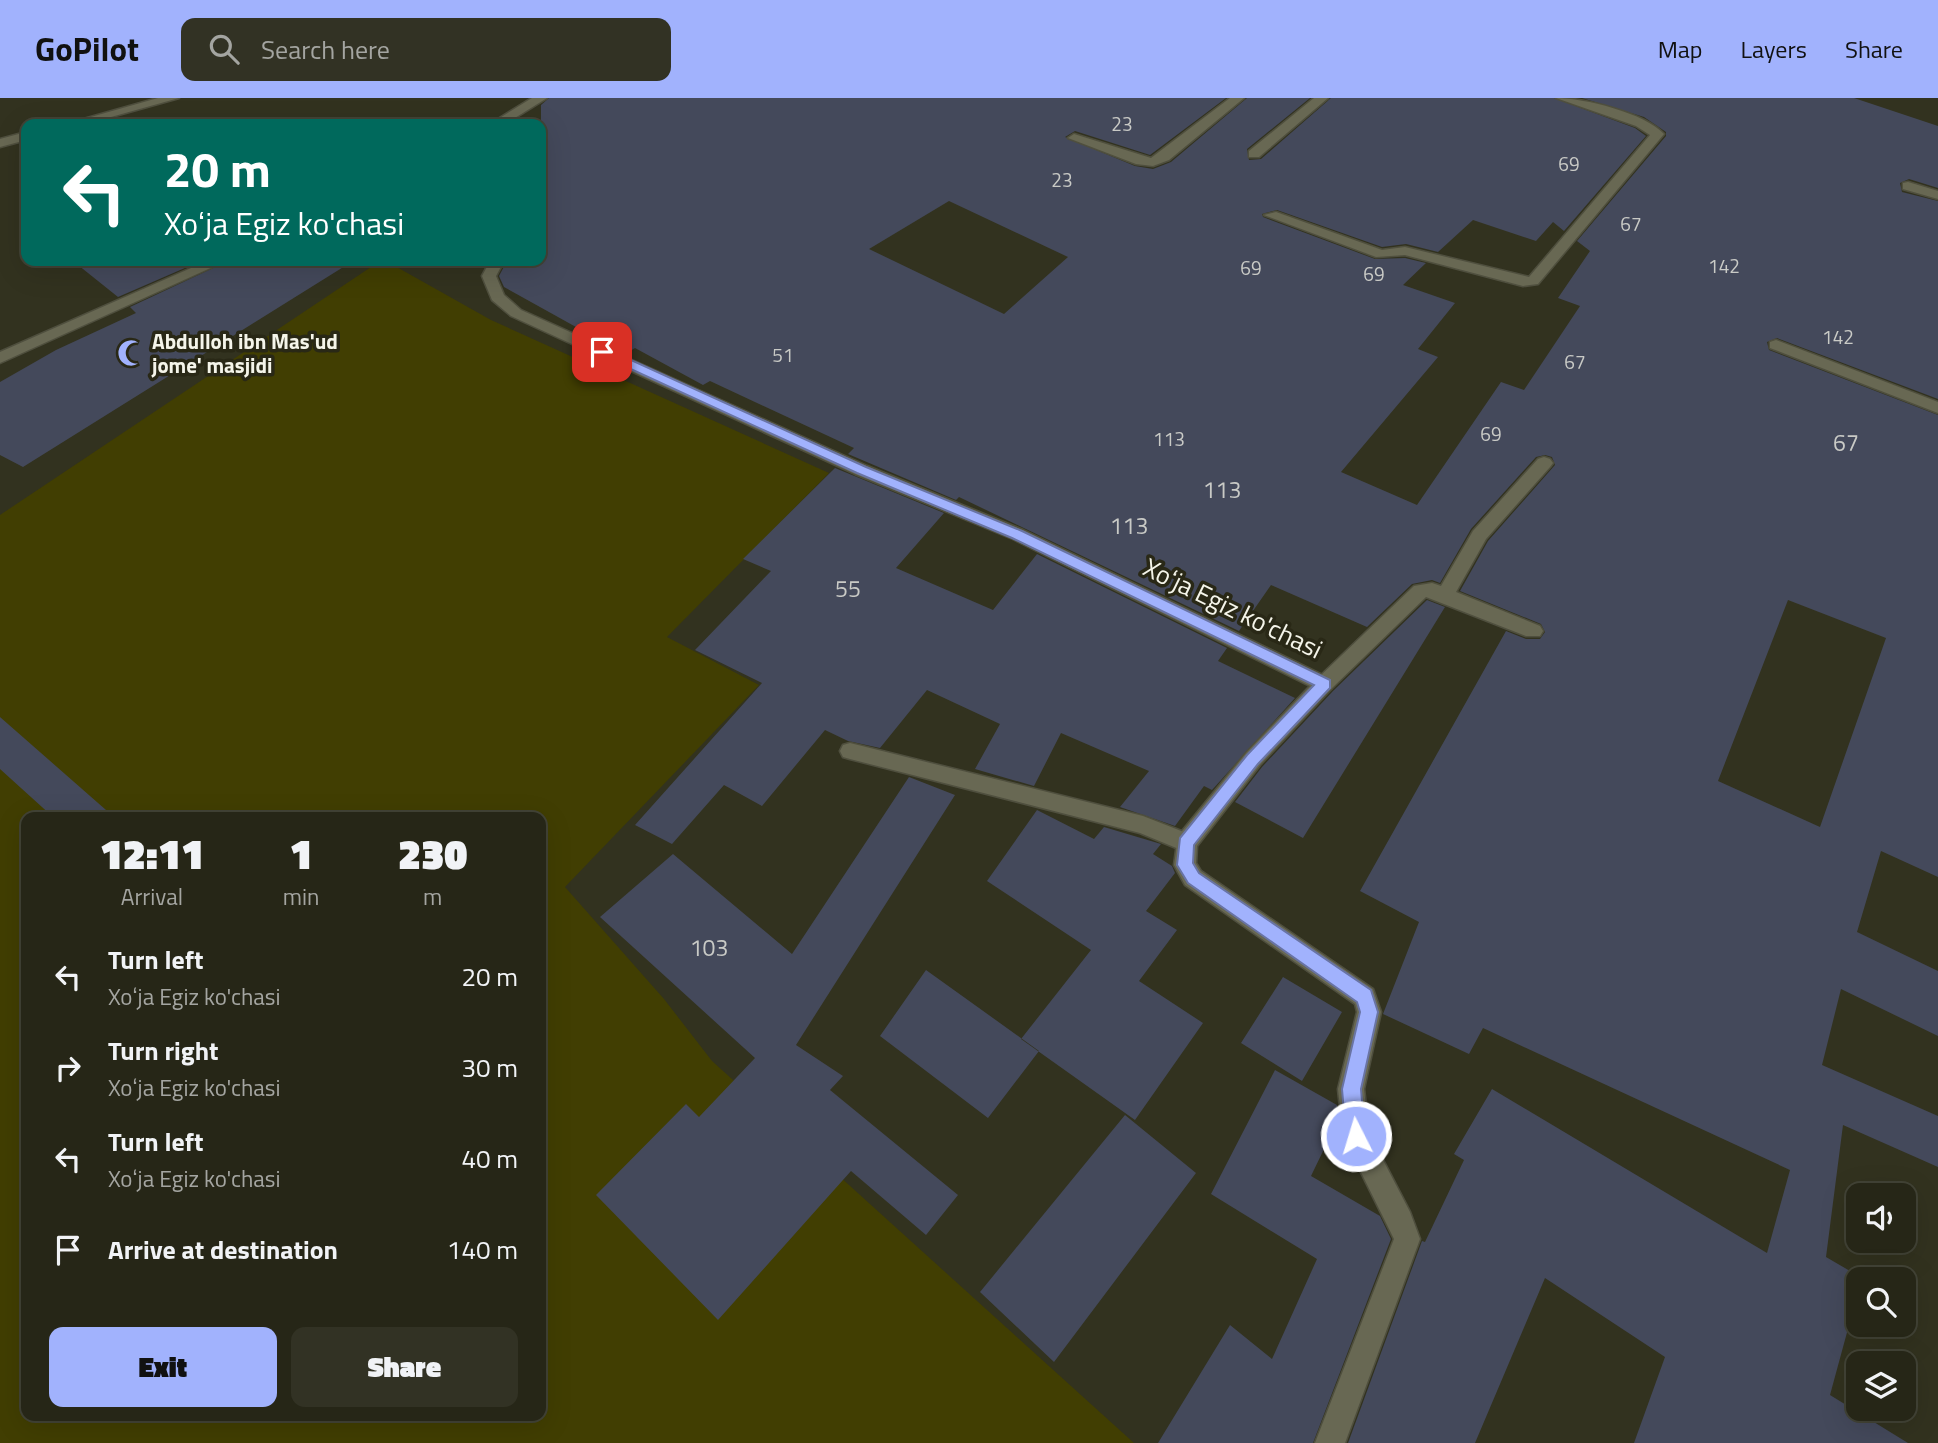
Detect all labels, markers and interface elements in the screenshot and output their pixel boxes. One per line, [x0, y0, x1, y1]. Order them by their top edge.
search box [181, 18, 671, 81]
text: GoPilot [35, 24, 139, 74]
icon: search [205, 30, 243, 68]
text: Search here [261, 30, 390, 69]
text: Map [1658, 31, 1703, 67]
text: Layers [1741, 31, 1807, 67]
text: Share [1845, 31, 1903, 67]
house number: 23 [1111, 109, 1133, 138]
text: 20 m [164, 131, 271, 206]
icon: left [49, 147, 140, 238]
house number: 69 [1558, 149, 1580, 178]
house number: 23 [1051, 165, 1073, 194]
text: Xoʻja Egiz ko'chasi [164, 199, 404, 247]
house number: 67 [1620, 209, 1642, 238]
house number: 142 [1708, 251, 1740, 280]
house number: 69 [1240, 253, 1262, 282]
house number: 69 [1363, 259, 1385, 288]
pin [572, 322, 632, 382]
house number: 142 [1822, 322, 1854, 351]
place label: Abdulloh ibn Mas'ud jome' masjidi [151, 325, 338, 381]
icon: arrive [583, 333, 621, 371]
mosque icon: Abdulloh ibn Mas'ud jome' masjidi [116, 338, 146, 368]
house number: 51 [772, 340, 794, 369]
house number: 67 [1564, 347, 1586, 376]
house number: 69 [1480, 419, 1502, 448]
house number: 113 [1153, 424, 1185, 453]
house number: 67 [1833, 425, 1859, 460]
house number: 113 [1203, 472, 1241, 507]
house number: 113 [1110, 508, 1148, 543]
street label: Xoʻja Egiz ko'chasi [1137, 548, 1329, 668]
house number: 55 [835, 571, 861, 606]
text: 12:11 [100, 821, 204, 885]
text: 1 [290, 821, 313, 885]
text: 230 [398, 821, 467, 885]
text: Arrival [121, 879, 183, 914]
text: min [283, 879, 319, 914]
text: m [423, 879, 442, 914]
house number: 103 [690, 930, 728, 965]
text: Turn left [108, 940, 203, 979]
text: 20 m [461, 957, 518, 996]
icon: left [49, 958, 87, 996]
text: Xoʻja Egiz ko'chasi [108, 979, 281, 1014]
text: Turn right [108, 1031, 219, 1070]
text: 30 m [461, 1048, 518, 1087]
icon: right [49, 1049, 87, 1087]
text: Xoʻja Egiz ko'chasi [108, 1070, 281, 1105]
position arrow [1319, 1099, 1393, 1173]
text: Turn left [108, 1122, 203, 1161]
text: 40 m [461, 1139, 518, 1178]
icon: left [49, 1140, 87, 1178]
text: Xoʻja Egiz ko'chasi [108, 1161, 281, 1196]
map controls [1846, 1183, 1916, 1421]
button: sound [1846, 1183, 1916, 1253]
text: Arrive at destination [108, 1230, 338, 1269]
text: 140 m [447, 1230, 518, 1269]
icon: arrive [49, 1231, 87, 1269]
button: search [1846, 1267, 1916, 1337]
button: Exit [49, 1327, 277, 1407]
button: Share [291, 1327, 518, 1407]
button: layers [1846, 1351, 1916, 1421]

